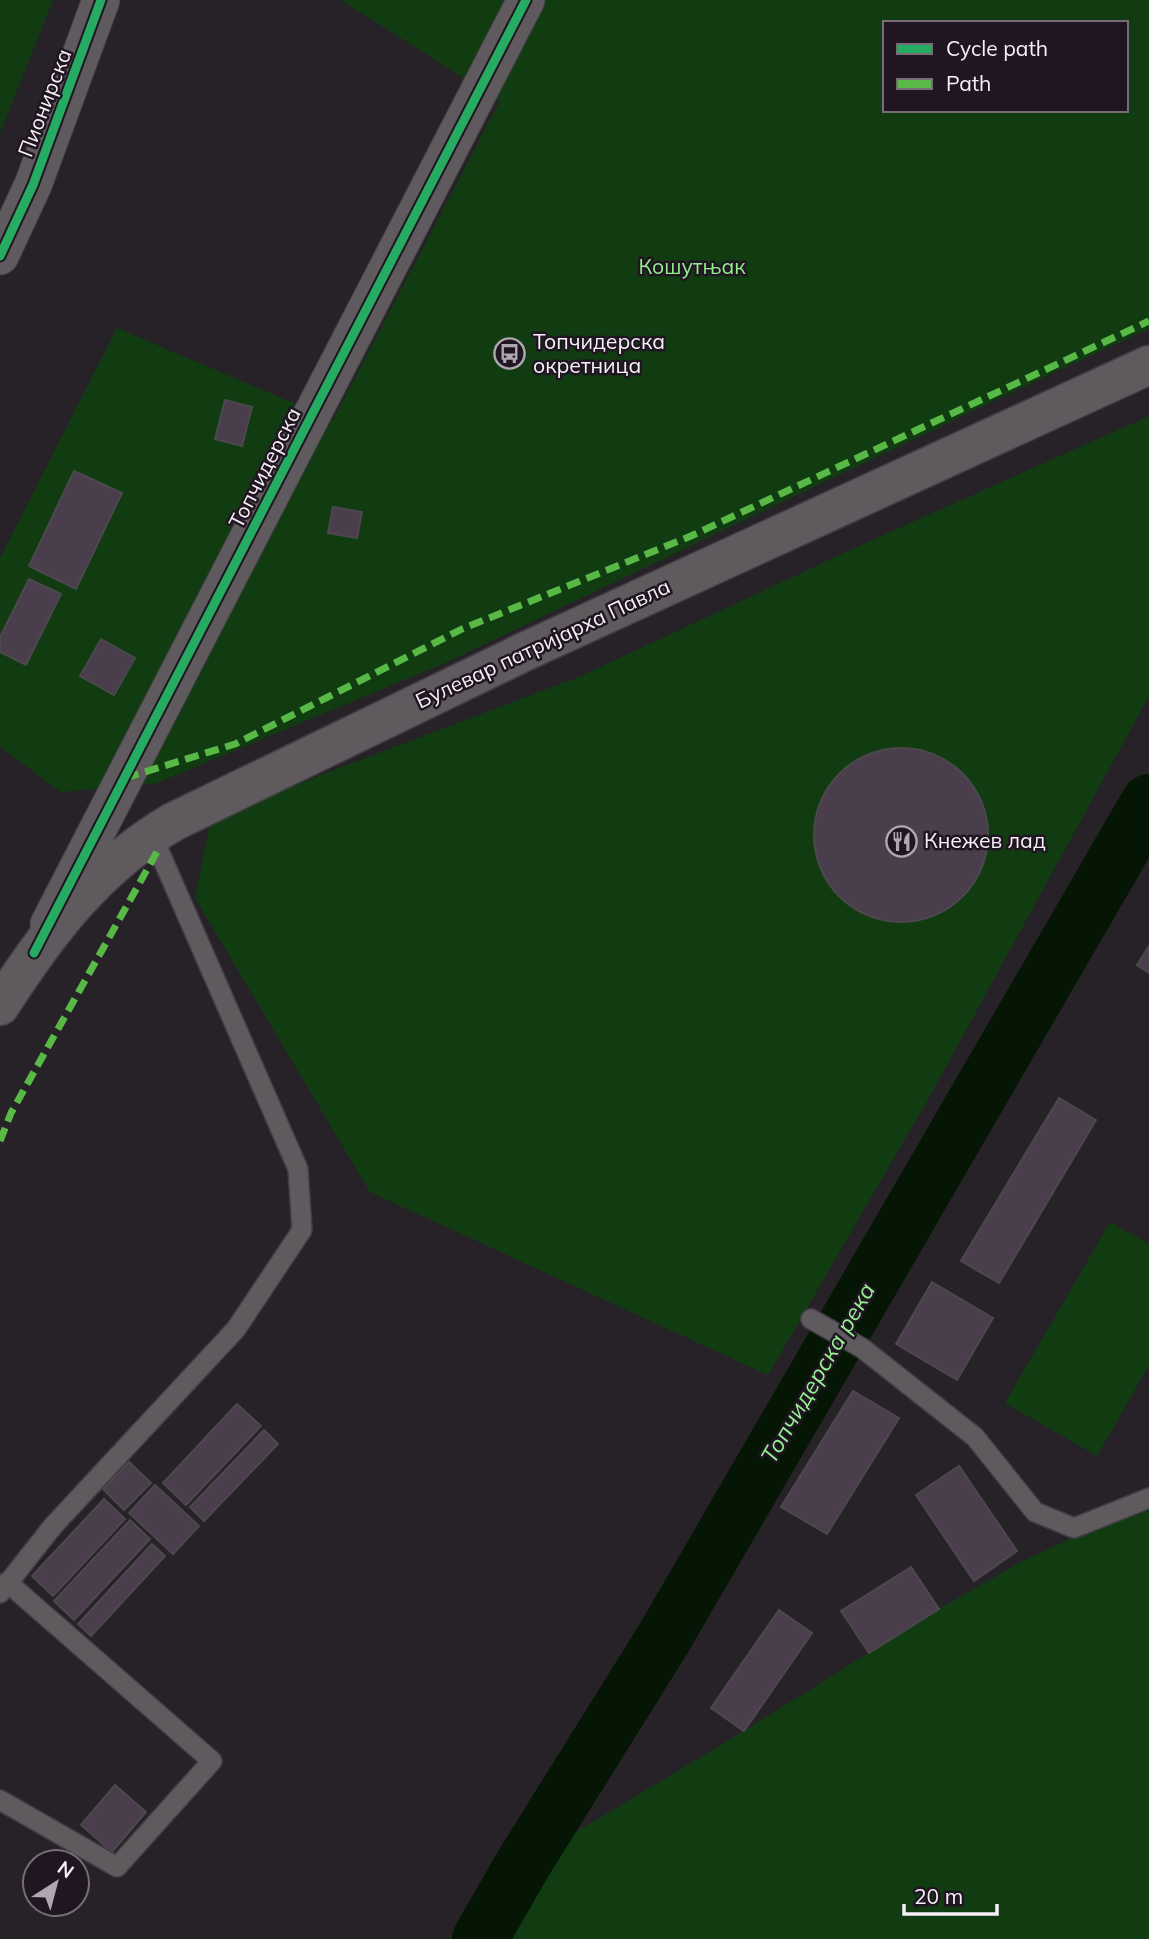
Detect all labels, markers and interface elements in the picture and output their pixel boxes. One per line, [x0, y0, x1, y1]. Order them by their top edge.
legend [883, 21, 1128, 112]
text: Cycle path [946, 35, 1048, 61]
street label: Пионирска [12, 45, 77, 160]
text: Path [946, 70, 991, 96]
park label: Кошутњак [638, 253, 746, 279]
place label: Топчидерска окретница [533, 328, 665, 378]
bus stop icon: Топчидерска окретница [493, 337, 527, 371]
street label: Топчидерска [223, 403, 306, 532]
street label: Булевар патријарха Павла [411, 573, 674, 714]
restaurant icon: Кнежев лад [884, 824, 918, 858]
place label: Кнежев лад [924, 827, 1046, 853]
water label: Топчидерска река [754, 1277, 881, 1468]
north arrow [21, 1848, 91, 1918]
text: N [53, 1855, 79, 1883]
scale bar [904, 1872, 997, 1916]
text: 20 m [914, 1883, 963, 1909]

